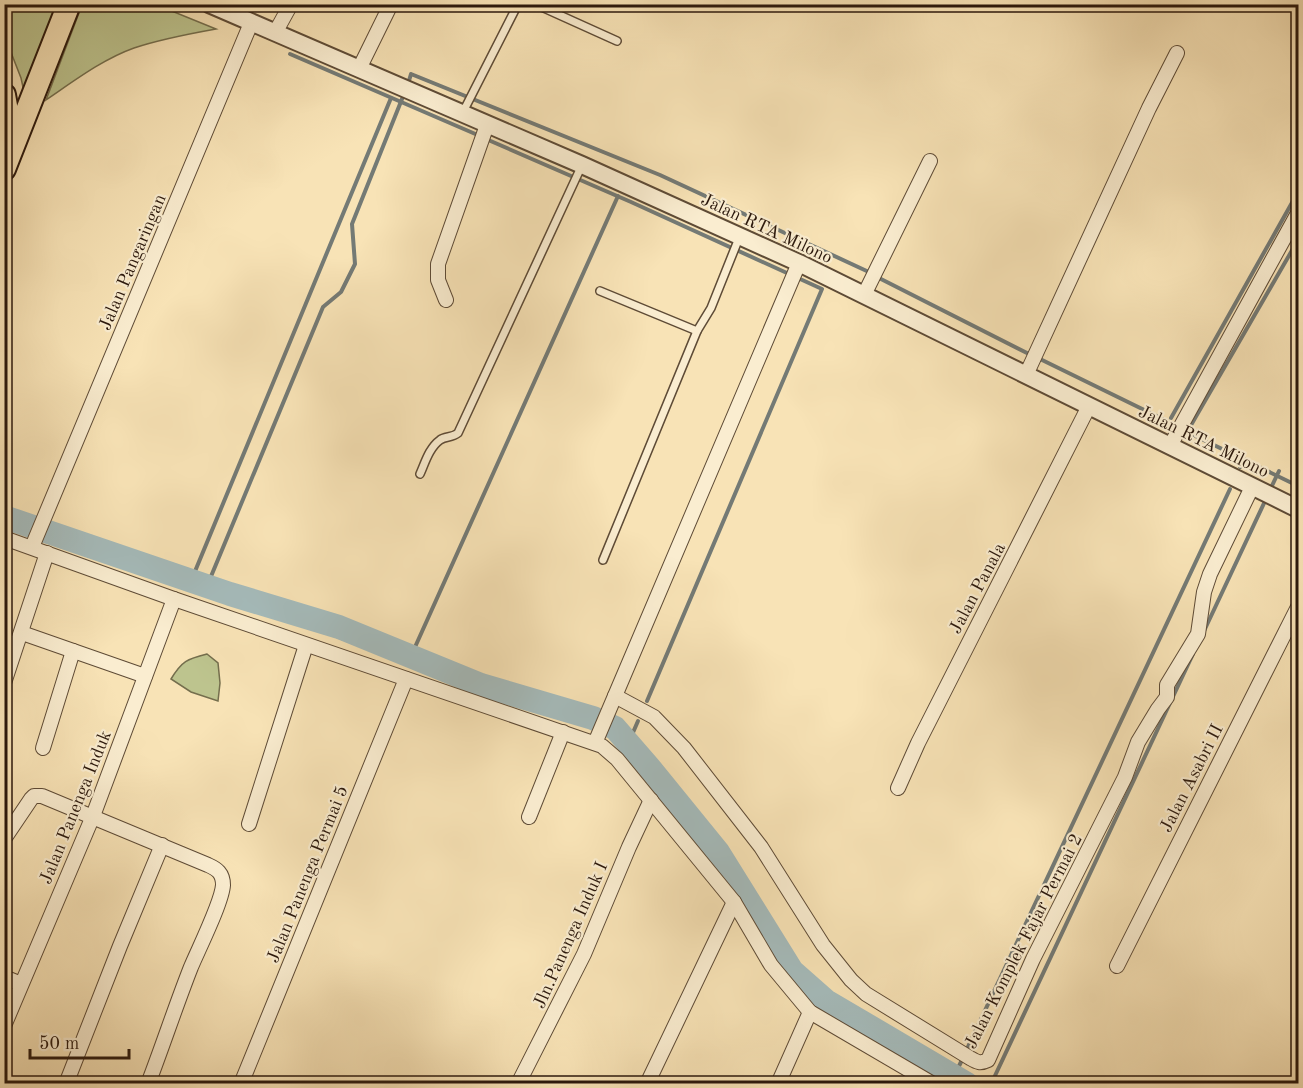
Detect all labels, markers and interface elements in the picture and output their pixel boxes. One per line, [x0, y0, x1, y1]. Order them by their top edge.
street label: Jalan Pangaringan [96, 191, 170, 333]
street label: Jalan RTA Milono [698, 191, 835, 267]
street label: Jalan RTA Milono [1136, 403, 1272, 481]
street label: Jalan Panala [947, 540, 1009, 637]
street label: Jalan Asabri II [1157, 722, 1227, 835]
street label: Jalan Panenga Induk [37, 728, 115, 887]
street label: Jalan Panenga Permai 5 [264, 783, 352, 966]
street label: Jalan Komplek Fajar Permai 2 [962, 831, 1086, 1052]
street label: Jln.Panenga Induk I [530, 859, 611, 1011]
scale bar [30, 1022, 129, 1060]
text: 50 m [39, 1035, 79, 1053]

